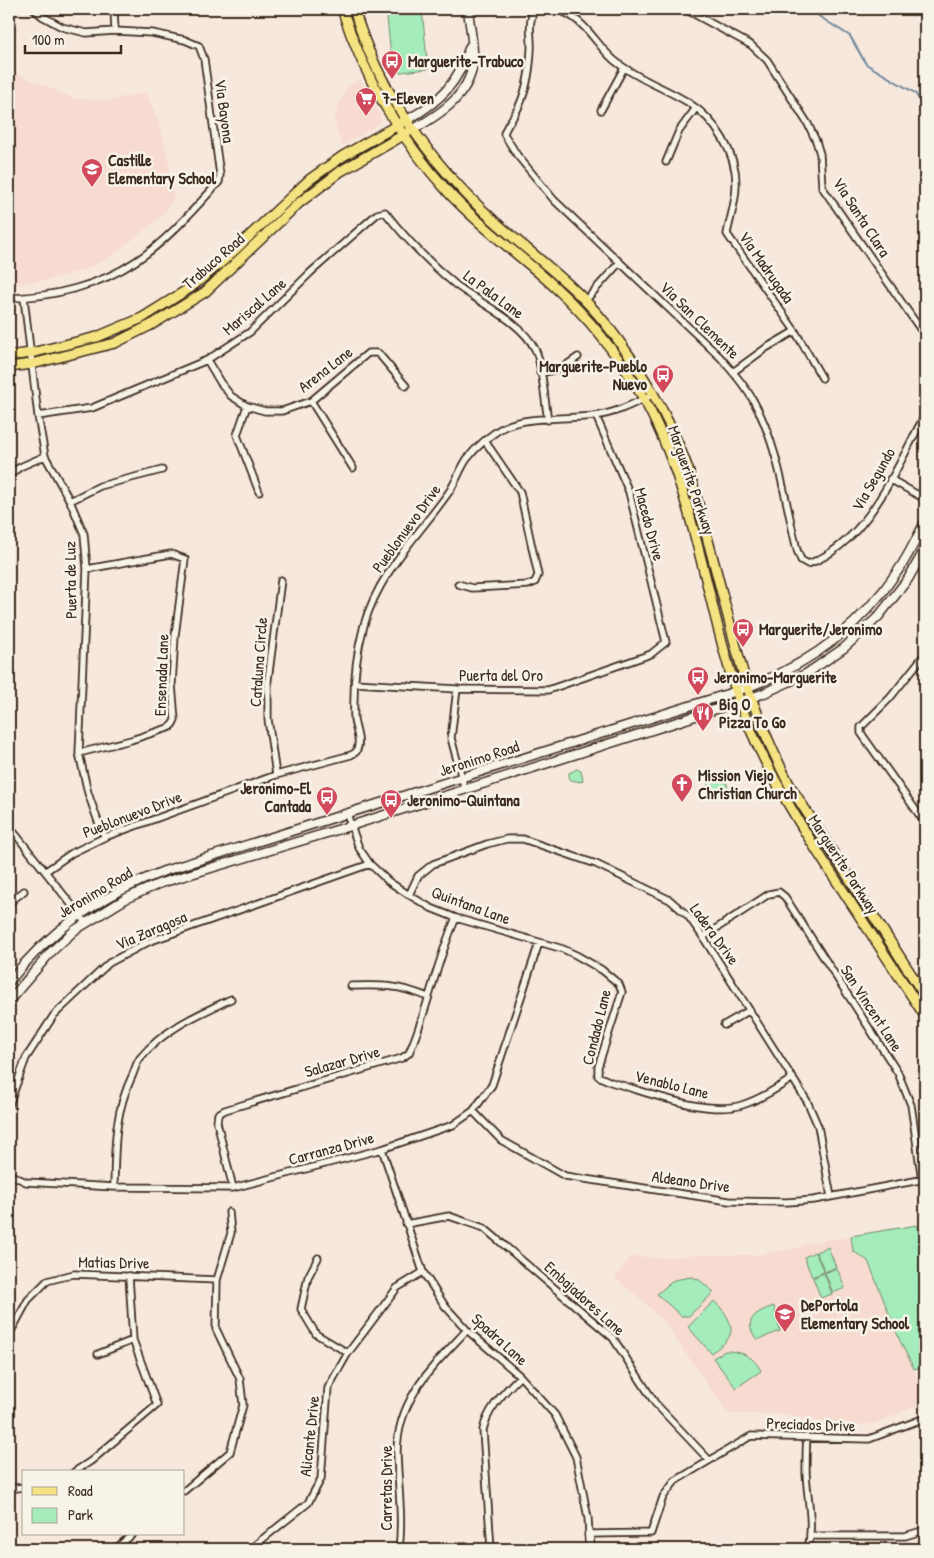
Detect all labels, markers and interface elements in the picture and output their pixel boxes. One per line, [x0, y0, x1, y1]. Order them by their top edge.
scale bar [25, 22, 121, 54]
text: 100 m [32, 29, 65, 50]
bus stop icon: Marguerite-Trabuco [380, 49, 404, 80]
place label: Marguerite-Trabuco [408, 50, 524, 73]
street label: Via Bayona [210, 78, 240, 144]
supermarket icon: 7-Eleven [354, 86, 378, 117]
place label: 7-Eleven [381, 87, 434, 109]
place label: Castille Elementary School [108, 149, 217, 190]
school or university icon: Castille Elementary School [80, 157, 104, 188]
street label: Via Santa Clara [828, 173, 896, 261]
street label: Via Madrugada [734, 227, 800, 307]
street label: Trabuco Road [177, 228, 249, 294]
street label: La Pala Lane [459, 265, 529, 324]
street label: Mariscal Lane [217, 272, 291, 340]
street label: Via San Clemente [655, 276, 745, 364]
street label: Arena Lane [293, 340, 357, 397]
place label: Marguerite-Pueblo Nuevo [539, 355, 648, 395]
bus stop icon: Marguerite-Pueblo Nuevo [651, 363, 675, 394]
street label: Marguerite Parkway [663, 422, 721, 538]
street label: Via Segundo [846, 443, 900, 515]
street label: Pueblonuevo Drive [366, 479, 446, 577]
street label: Macedo Drive [630, 485, 670, 564]
street label: Puerta de Luz [58, 541, 82, 619]
street label: Cataluna Circle [244, 616, 272, 708]
bus stop icon: Marguerite/Jeronimo [731, 617, 755, 648]
place label: Marguerite/Jeronimo [759, 618, 883, 641]
street label: Ensenada Lane [149, 633, 173, 717]
street label: Puerta del Oro [459, 664, 544, 686]
bus stop icon: Jeronimo-Marguerite [686, 665, 710, 696]
place label: Jeronimo-Marguerite [714, 666, 838, 689]
place label: Big O Pizza To Go [719, 693, 786, 733]
restaurant icon: Big O Pizza To Go [691, 701, 715, 732]
street label: Jeronimo Road [436, 735, 522, 781]
place label: Mission Viejo Christian Church [698, 764, 797, 804]
church icon: Mission Viejo Christian Church [670, 772, 694, 803]
place label: Jeronimo-El Cantada [240, 777, 312, 817]
street label: Pueblonuevo Drive [79, 785, 185, 843]
bus stop icon: Jeronimo-El Cantada [315, 785, 339, 816]
bus stop icon: Jeronimo-Quintana [379, 788, 403, 819]
place label: Jeronimo-Quintana [407, 789, 520, 811]
street label: Marguerite Parkway [804, 810, 884, 918]
street label: Jeronimo Road [54, 861, 136, 923]
street label: Quintana Lane [428, 881, 514, 930]
street label: Ladera Drive [685, 899, 745, 970]
street label: Via Zaragosa [112, 905, 190, 955]
street label: San Vincent Lane [836, 960, 909, 1056]
street label: Condado Lane [576, 986, 616, 1067]
street label: Salazar Drive [302, 1040, 383, 1082]
street label: Venablo Lane [633, 1064, 712, 1104]
street label: Carranza Drive [286, 1126, 377, 1170]
street label: Aldeano Drive [651, 1165, 732, 1197]
street label: Matias Drive [78, 1250, 150, 1274]
street label: Embajadores Lane [540, 1256, 631, 1341]
place label: DePortola Elementary School [801, 1294, 910, 1335]
school or university icon: DePortola Elementary School [773, 1302, 797, 1333]
street label: Spadra Lane [467, 1308, 533, 1371]
street label: Alicante Drive [294, 1394, 324, 1477]
street label: Preciados Drive [766, 1411, 856, 1437]
street label: Carretas Drive [375, 1445, 397, 1531]
legend [22, 1470, 185, 1536]
text: Road [68, 1480, 93, 1501]
text: Park [68, 1504, 93, 1525]

